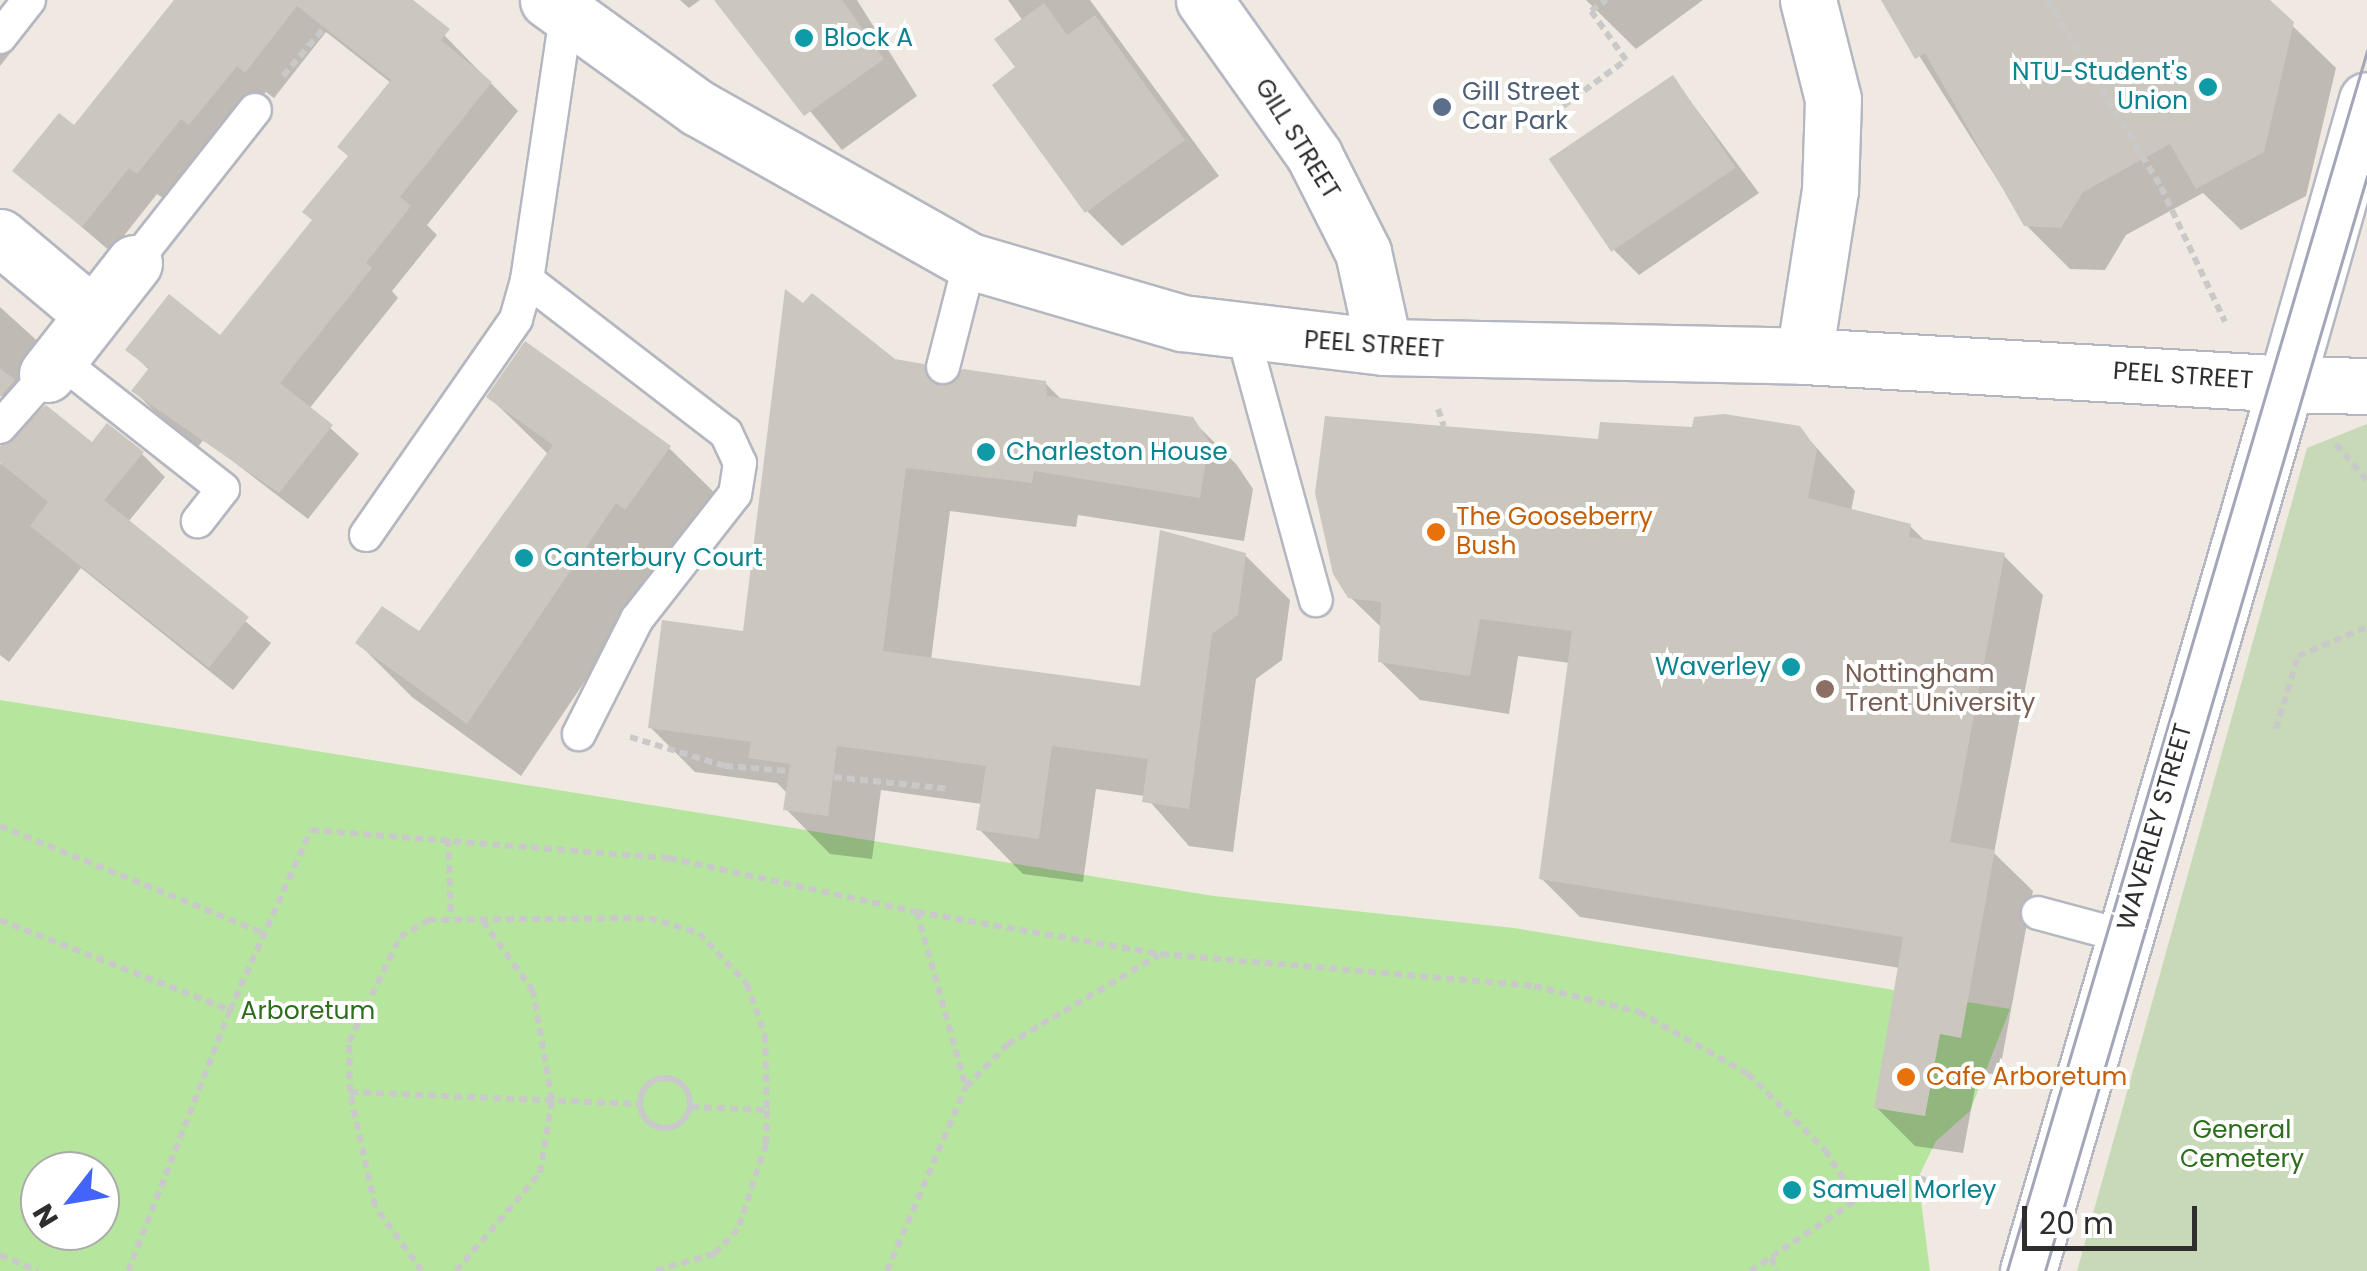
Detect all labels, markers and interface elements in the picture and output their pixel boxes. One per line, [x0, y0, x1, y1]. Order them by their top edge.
place label: Block A [824, 23, 913, 53]
marker: Block A [793, 27, 815, 49]
place label: NTU-Student's Union [2012, 58, 2188, 117]
street label: GILL STREET [1248, 73, 1346, 205]
marker: NTU-Student's Union [2197, 76, 2219, 98]
place label: Gill Street Car Park [1462, 78, 1580, 137]
marker: Gill Street Car Park [1431, 96, 1453, 118]
street label: PEEL STREET [1303, 325, 1445, 365]
street label: PEEL STREET [2112, 356, 2254, 396]
place label: Charleston House [1006, 437, 1228, 467]
marker: Charleston House [975, 441, 997, 463]
place label: The Gooseberry Bush [1456, 503, 1653, 562]
marker: The Gooseberry Bush [1425, 521, 1447, 543]
place label: Canterbury Court [544, 543, 763, 573]
marker: Canterbury Court [513, 547, 535, 569]
place label: Waverley [1655, 652, 1771, 682]
marker: Waverley [1780, 656, 1802, 678]
place label: Nottingham Trent University [1845, 660, 2035, 719]
marker: Nottingham Trent University [1814, 678, 1836, 700]
street label: WAVERLEY STREET [2111, 720, 2199, 934]
park label: Arboretum [241, 996, 375, 1026]
place label: Cafe Arboretum [1926, 1062, 2127, 1092]
marker: Cafe Arboretum [1895, 1066, 1917, 1088]
park label: General Cemetery [2180, 1116, 2304, 1175]
north arrow [20, 1151, 120, 1251]
place label: Samuel Morley [1812, 1175, 1996, 1205]
marker: Samuel Morley [1781, 1179, 1803, 1201]
scale bar [2027, 1186, 2202, 1248]
text: N [23, 1197, 68, 1235]
text: 20 m [2039, 1202, 2114, 1245]

